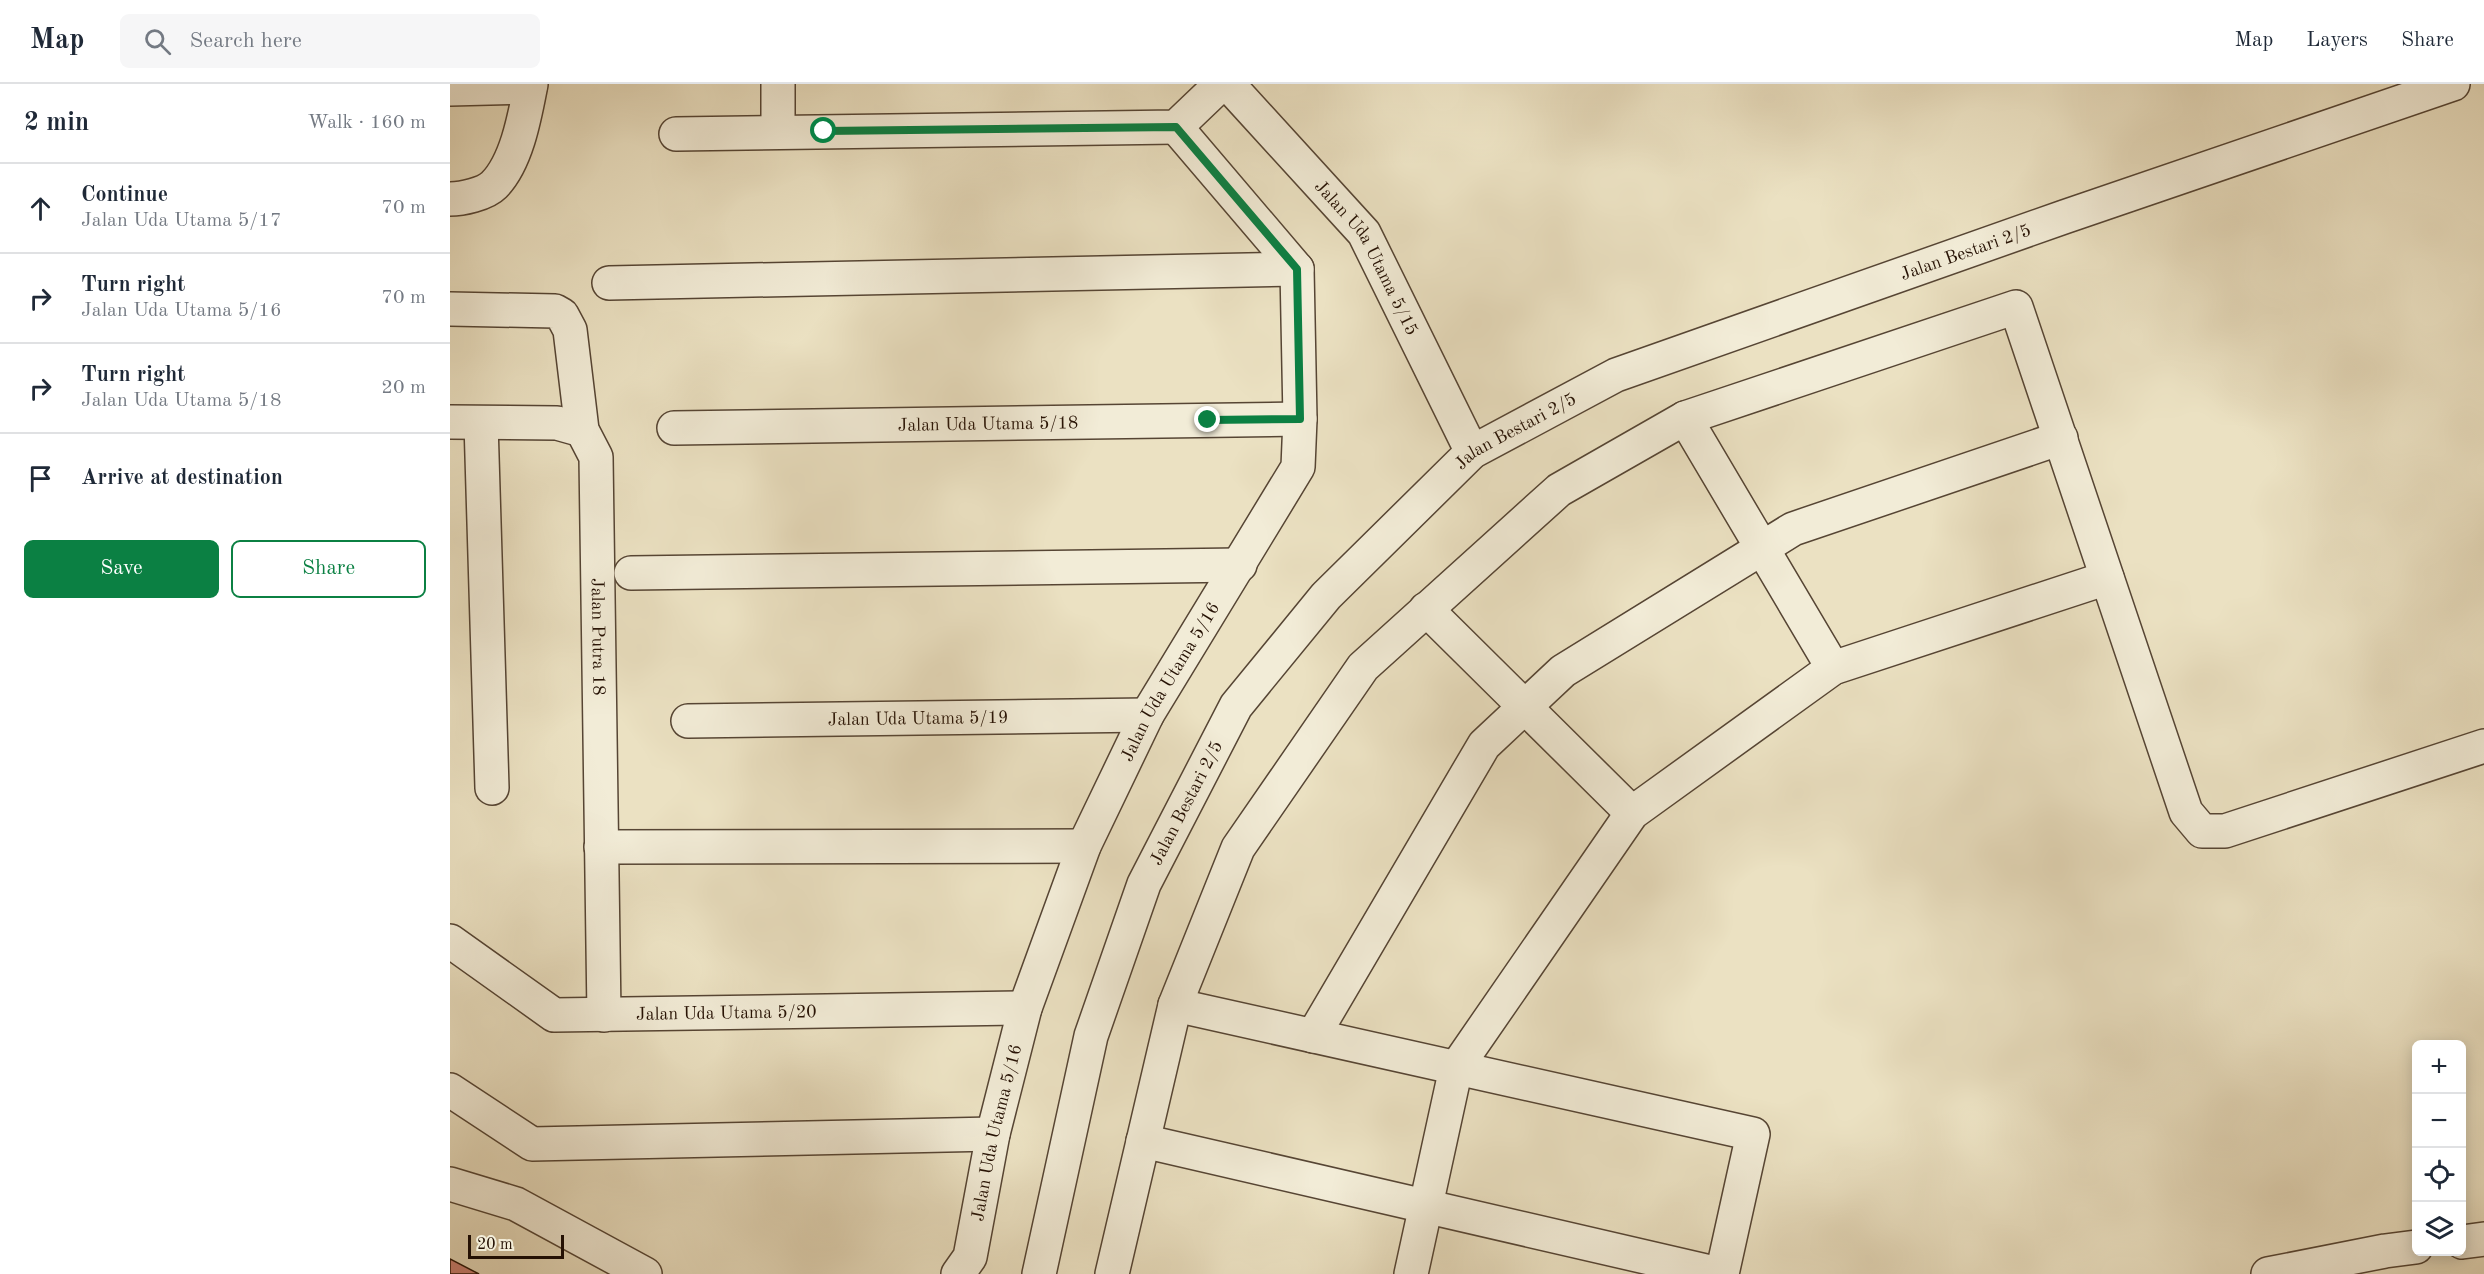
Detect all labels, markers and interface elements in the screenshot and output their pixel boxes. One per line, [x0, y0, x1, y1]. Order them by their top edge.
search box [120, 14, 540, 68]
icon: search [141, 25, 174, 58]
text: Map [30, 27, 84, 55]
text: Search here [189, 30, 302, 52]
text: Map [2234, 30, 2273, 51]
text: Layers [2306, 30, 2368, 51]
text: Share [2401, 30, 2454, 51]
text: 2 min [24, 110, 89, 136]
text: Walk · 160 m [307, 113, 426, 133]
route start [810, 117, 836, 143]
street label: Jalan Uda Utama 5/15 [1311, 177, 1421, 338]
text: Continue [81, 184, 168, 206]
icon: ahead [24, 192, 57, 225]
text: 70 m [381, 198, 426, 218]
text: Jalan Uda Utama 5/17 [81, 211, 282, 231]
street label: Jalan Bestari 2/5 [1898, 221, 2034, 284]
text: Turn right [81, 274, 185, 296]
icon: right [24, 282, 57, 315]
text: 70 m [381, 288, 426, 308]
text: Jalan Uda Utama 5/16 [81, 301, 282, 321]
text: Turn right [81, 364, 185, 386]
icon: right [24, 372, 57, 405]
text: 20 m [381, 378, 426, 398]
street label: Jalan Bestari 2/5 [1452, 390, 1579, 474]
text: Jalan Uda Utama 5/18 [81, 391, 282, 411]
route end [1194, 406, 1220, 432]
street label: Jalan Uda Utama 5/18 [897, 414, 1078, 435]
icon: arrive [24, 462, 57, 495]
text: Arrive at destination [81, 467, 283, 489]
button: Save [24, 540, 219, 598]
button: Share [231, 540, 426, 598]
street label: Jalan Putra 18 [588, 578, 607, 696]
street label: Jalan Uda Utama 5/16 [1118, 599, 1223, 764]
street label: Jalan Uda Utama 5/19 [828, 709, 1008, 729]
street label: Jalan Bestari 2/5 [1147, 738, 1226, 868]
street label: Jalan Uda Utama 5/20 [636, 1003, 817, 1024]
map controls [2412, 1040, 2466, 1256]
button: + [2412, 1040, 2466, 1094]
street label: Jalan Uda Utama 5/16 [969, 1042, 1025, 1223]
button: − [2412, 1094, 2466, 1148]
button: locate [2412, 1148, 2466, 1202]
button: layers [2412, 1202, 2466, 1256]
scale bar [468, 1232, 564, 1260]
text: 20 m [477, 1237, 513, 1253]

